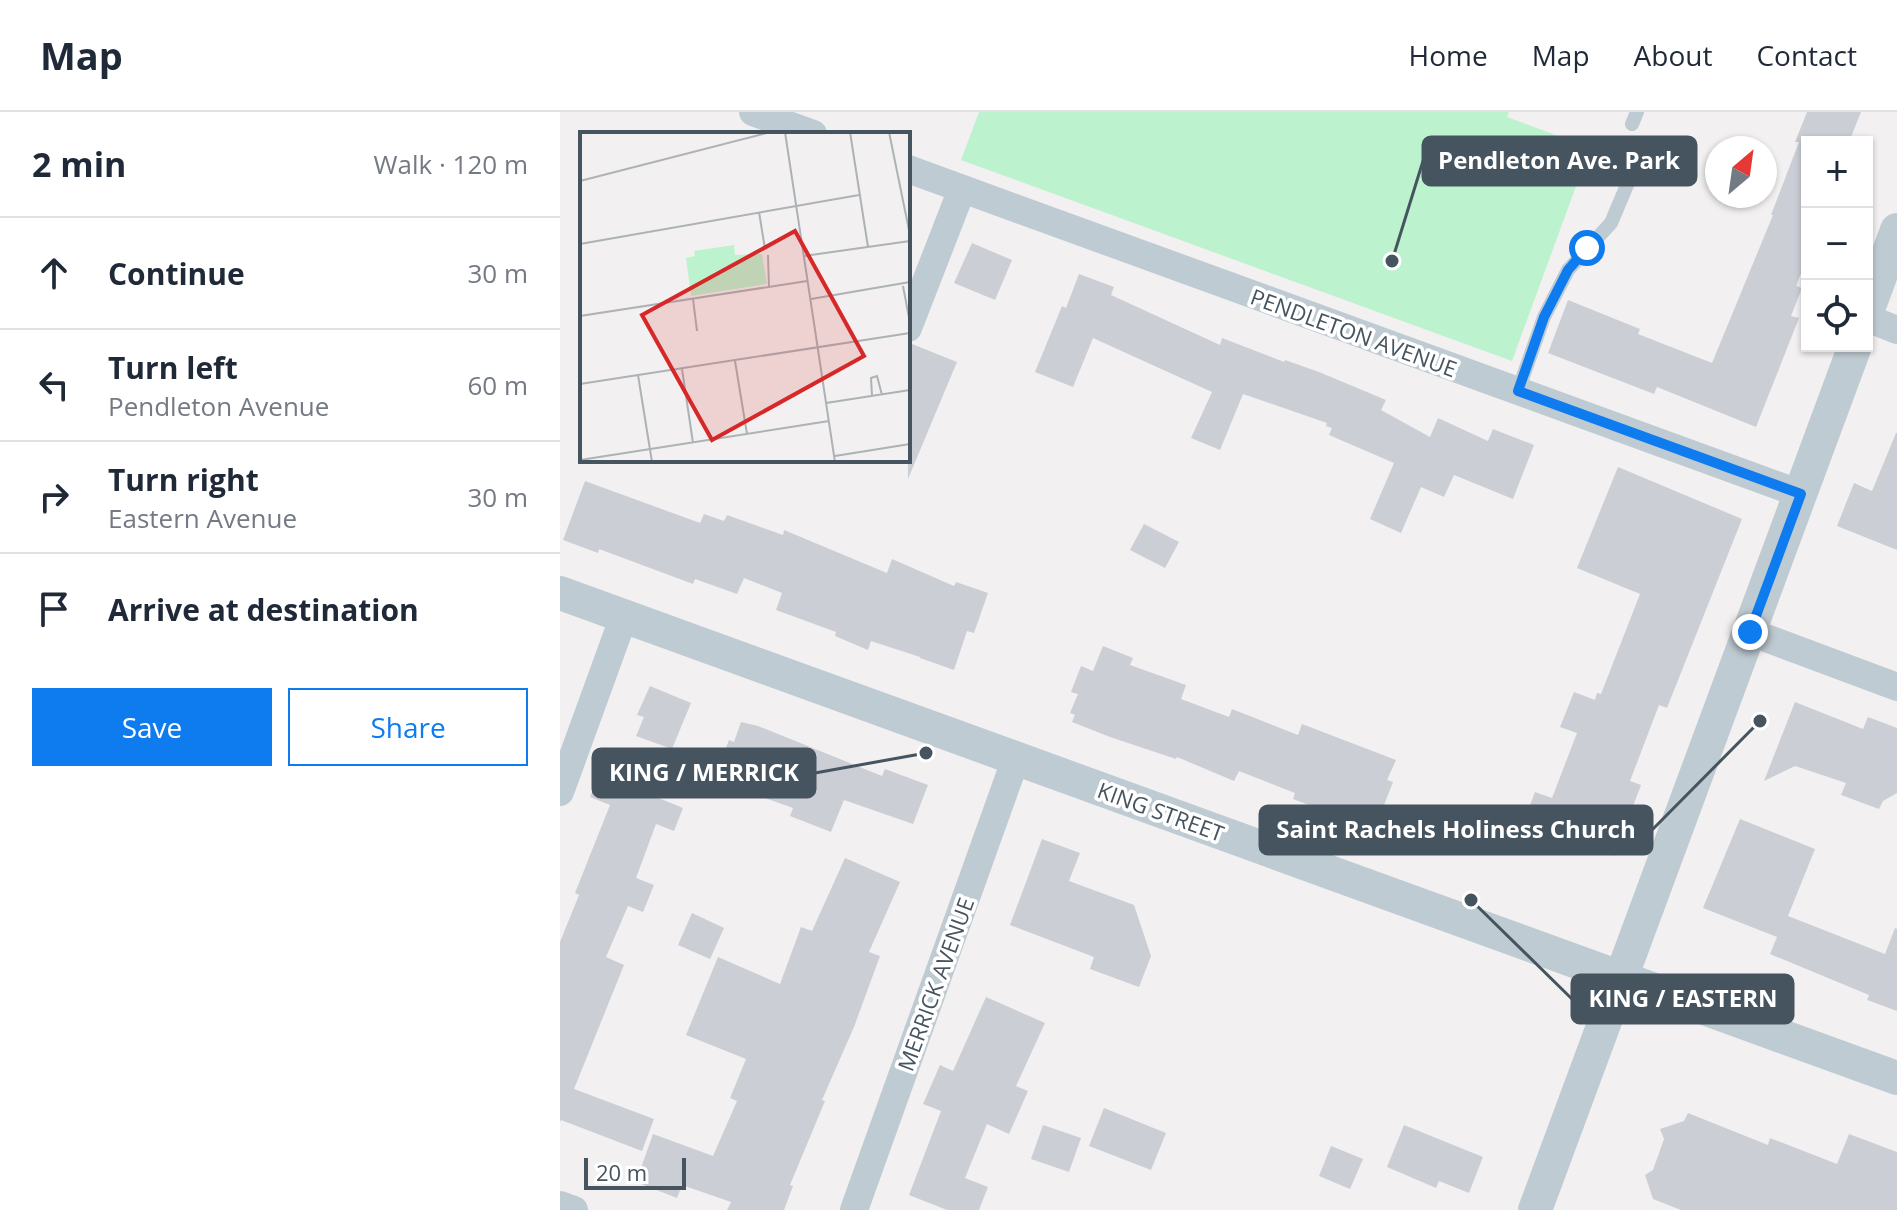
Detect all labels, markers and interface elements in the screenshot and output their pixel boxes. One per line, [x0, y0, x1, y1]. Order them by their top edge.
text: Map [40, 29, 123, 81]
text: Home [1409, 36, 1488, 74]
text: Map [1532, 36, 1590, 74]
text: About [1634, 36, 1712, 74]
text: Contact [1756, 36, 1857, 74]
inset map [580, 132, 910, 462]
north arrow [1705, 136, 1777, 208]
map controls [1801, 136, 1873, 352]
button: + [1801, 136, 1873, 208]
callout: Pendleton Ave. Park [1423, 137, 1696, 185]
text: 2 min [32, 141, 126, 187]
text: Pendleton Ave. Park [1438, 143, 1680, 176]
text: Walk · 120 m [374, 146, 528, 182]
button: − [1801, 208, 1873, 280]
route start [1569, 230, 1605, 266]
icon: ahead [32, 251, 76, 295]
text: Continue [108, 253, 245, 294]
text: 30 m [467, 255, 528, 291]
button: locate [1801, 280, 1873, 352]
street label: PENDLETON AVENUE [1247, 281, 1461, 383]
text: Turn left [108, 347, 238, 388]
icon: left [32, 363, 76, 407]
text: 60 m [467, 367, 528, 403]
text: Pendleton Avenue [108, 388, 329, 424]
text: Turn right [108, 459, 259, 500]
icon: right [32, 475, 76, 519]
text: 30 m [467, 479, 528, 515]
text: Eastern Avenue [108, 500, 297, 536]
icon: arrive [32, 587, 76, 631]
text: Arrive at destination [108, 589, 419, 630]
route end [1732, 614, 1768, 650]
button: Save [32, 688, 272, 766]
button: Share [288, 688, 528, 766]
callout: KING / MERRICK [593, 749, 815, 797]
text: KING / MERRICK [609, 755, 799, 788]
street label: KING STREET [1094, 774, 1228, 848]
callout: Saint Rachels Holiness Church [1260, 806, 1652, 854]
text: Saint Rachels Holiness Church [1276, 812, 1636, 845]
street label: MERRICK AVENUE [890, 893, 980, 1075]
callout: KING / EASTERN [1572, 975, 1793, 1023]
text: KING / EASTERN [1588, 981, 1778, 1014]
scale bar [584, 1154, 686, 1190]
text: 20 m [596, 1157, 647, 1187]

